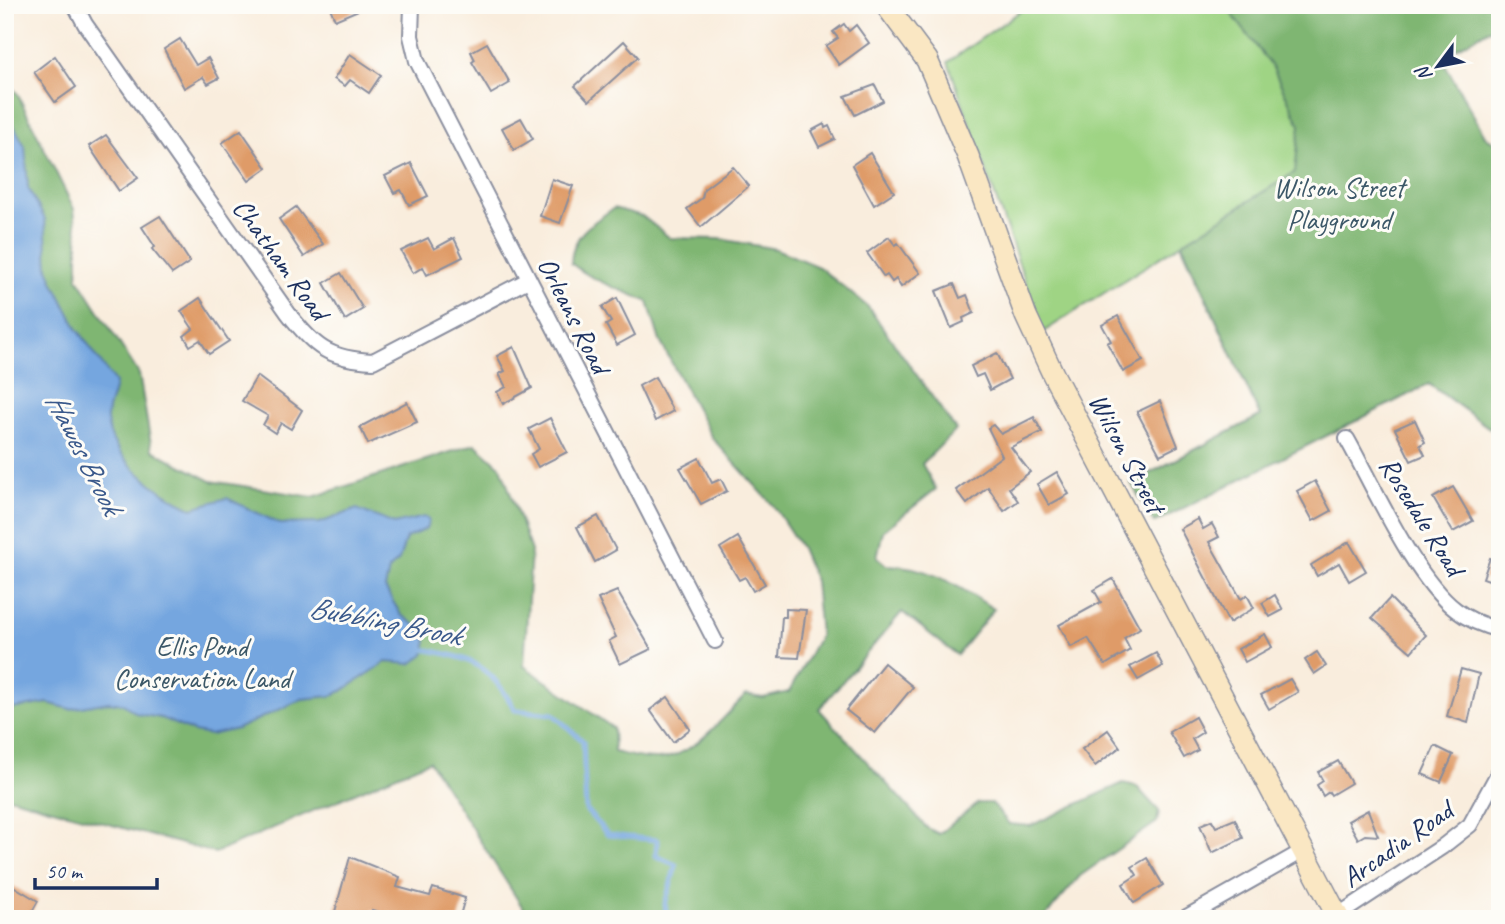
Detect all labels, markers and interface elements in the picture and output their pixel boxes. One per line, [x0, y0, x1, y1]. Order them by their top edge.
north arrow [1404, 32, 1474, 102]
text: N [1409, 60, 1438, 86]
park label: Wilson Street Playground [1274, 170, 1408, 237]
street label: Chatham Road [225, 191, 339, 330]
street label: Orleans Road [530, 251, 620, 383]
water label: Hawes Brook [37, 386, 133, 524]
street label: Wilson Street [1081, 387, 1175, 522]
street label: Rosedale Road [1372, 450, 1474, 585]
water label: Bubbling Brook [306, 588, 469, 655]
park label: Ellis Pond Conservation Land [114, 629, 294, 696]
street label: Arcadia Road [1335, 791, 1462, 895]
scale bar [35, 847, 158, 891]
text: 50 m [46, 858, 84, 884]

